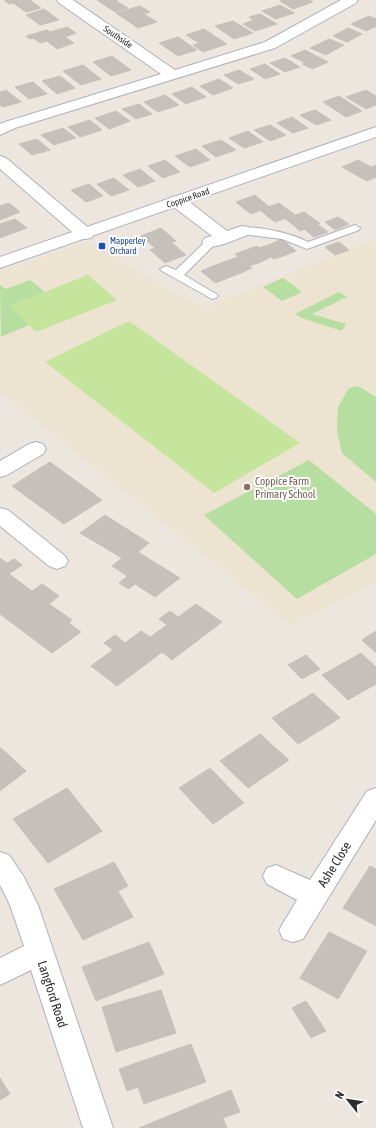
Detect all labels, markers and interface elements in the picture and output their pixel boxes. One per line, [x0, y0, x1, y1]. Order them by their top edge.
street label: Southside [102, 24, 134, 50]
street label: Coppice Road [165, 186, 211, 210]
place label: Mapperley Orchard [110, 236, 146, 256]
marker: Mapperley Orchard [97, 241, 107, 251]
place label: Coppice Farm Primary School [255, 475, 316, 500]
marker: Coppice Farm Primary School [242, 482, 252, 492]
street label: Ashe Close [315, 839, 354, 890]
street label: Langford Road [35, 959, 70, 1029]
north arrow [328, 1080, 368, 1120]
text: N [333, 1089, 346, 1101]

